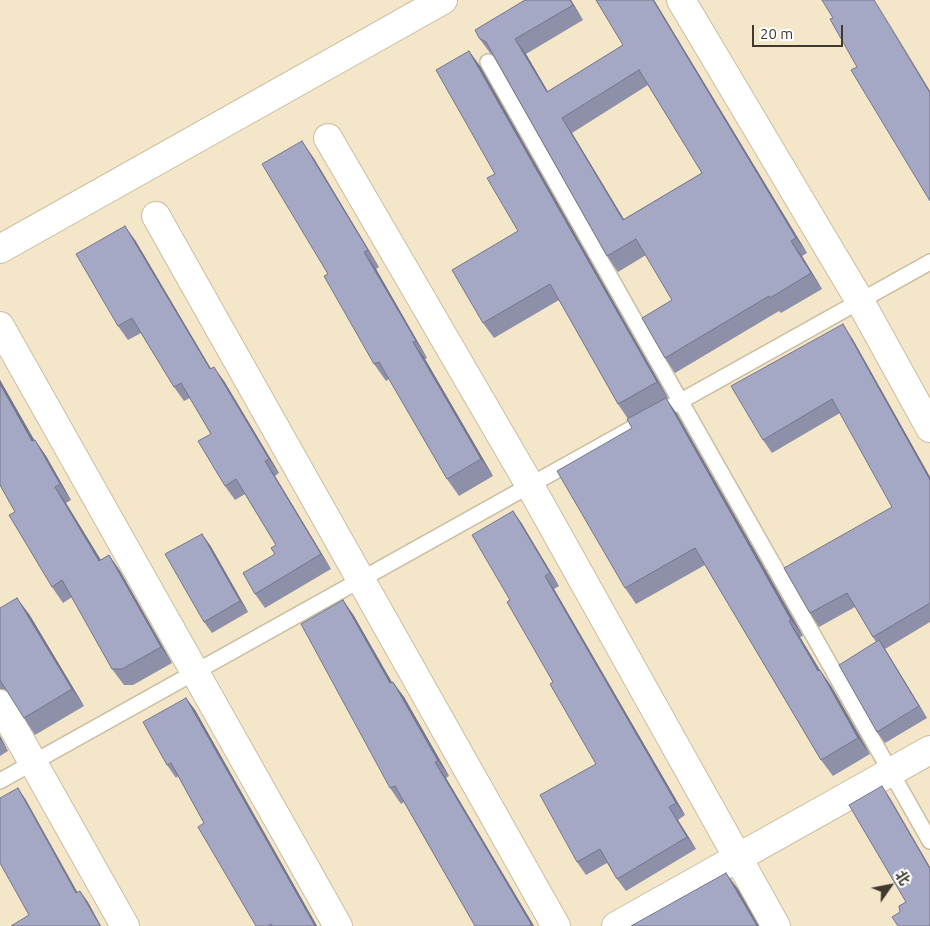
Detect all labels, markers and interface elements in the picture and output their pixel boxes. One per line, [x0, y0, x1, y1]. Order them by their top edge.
scale bar [755, 15, 846, 47]
text: 20 m [760, 25, 793, 42]
north arrow [865, 861, 915, 911]
text: 北 [892, 868, 913, 888]

